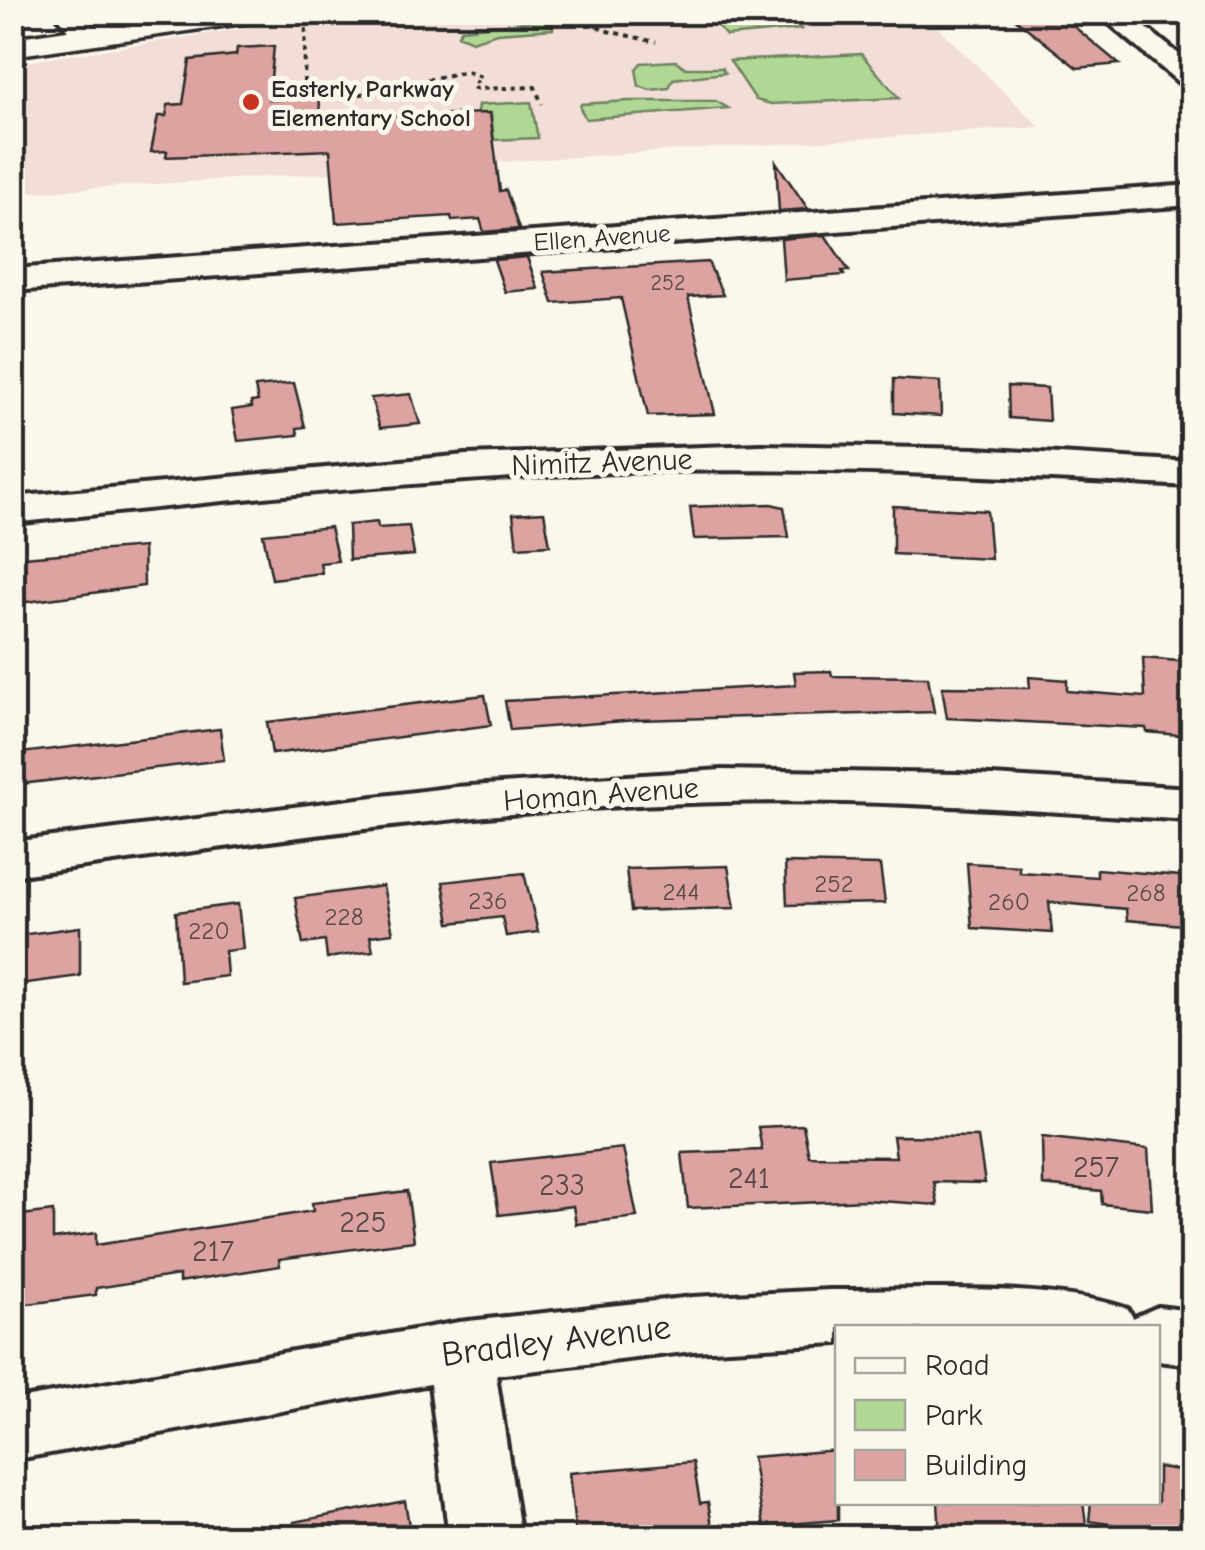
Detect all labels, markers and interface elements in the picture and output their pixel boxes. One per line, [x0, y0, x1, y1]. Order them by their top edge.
place label: Easterly Parkway Elementary School [271, 74, 471, 132]
marker: Easterly Parkway Elementary School [240, 91, 262, 113]
street label: Ellen Avenue [533, 218, 671, 257]
house number: 252 [651, 270, 685, 296]
street label: Nimitz Avenue [511, 442, 693, 483]
street label: Homan Avenue [502, 770, 700, 819]
house number: 252 [814, 869, 854, 898]
house number: 244 [662, 877, 700, 906]
house number: 268 [1126, 878, 1166, 907]
house number: 236 [468, 886, 508, 915]
house number: 260 [988, 887, 1030, 916]
house number: 228 [324, 902, 364, 931]
house number: 220 [188, 916, 230, 945]
house number: 257 [1073, 1150, 1119, 1185]
house number: 241 [728, 1161, 770, 1196]
house number: 233 [539, 1168, 585, 1203]
house number: 225 [339, 1205, 387, 1240]
house number: 217 [192, 1234, 234, 1269]
street label: Bradley Avenue [439, 1306, 673, 1375]
legend [835, 1325, 1160, 1505]
text: Road [925, 1348, 990, 1383]
text: Park [925, 1398, 983, 1433]
text: Building [925, 1448, 1028, 1483]

